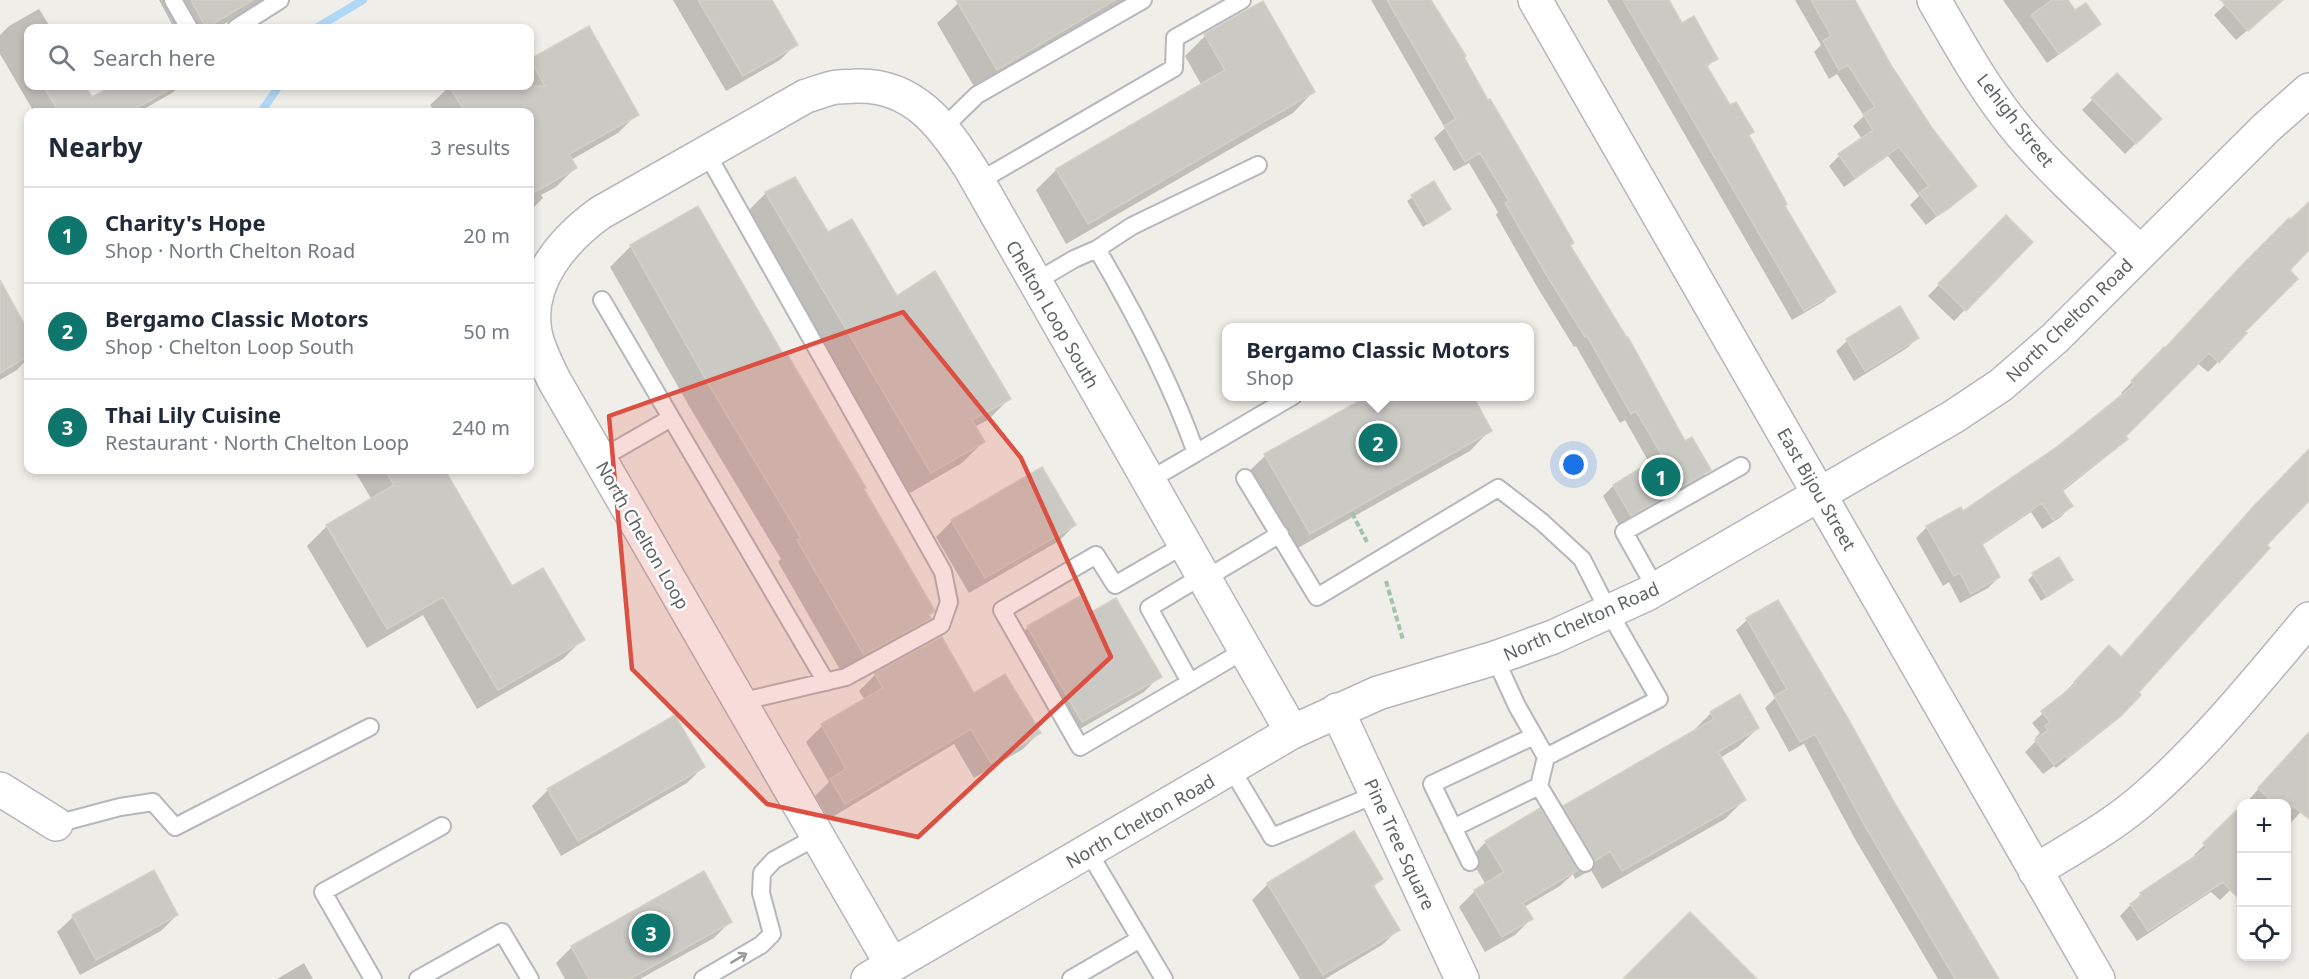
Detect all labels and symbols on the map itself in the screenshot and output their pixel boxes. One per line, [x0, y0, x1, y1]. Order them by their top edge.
street label: Lehigh Street [1972, 68, 2060, 172]
street label: Chelton Loop South [1001, 236, 1105, 392]
street label: North Chelton Road [2000, 253, 2138, 387]
pin: 2 [1358, 420, 1398, 466]
street label: East Bijou Street [1772, 423, 1862, 555]
your location [1559, 450, 1588, 479]
pin: 1 [1642, 454, 1680, 500]
street label: North Chelton Loop [591, 457, 695, 613]
street label: North Chelton Road [1499, 576, 1663, 666]
street label: North Chelton Road [1061, 769, 1219, 873]
street label: Pine Tree Square [1359, 775, 1441, 913]
pin: 3 [632, 910, 670, 956]
one-way arrow [730, 952, 747, 964]

